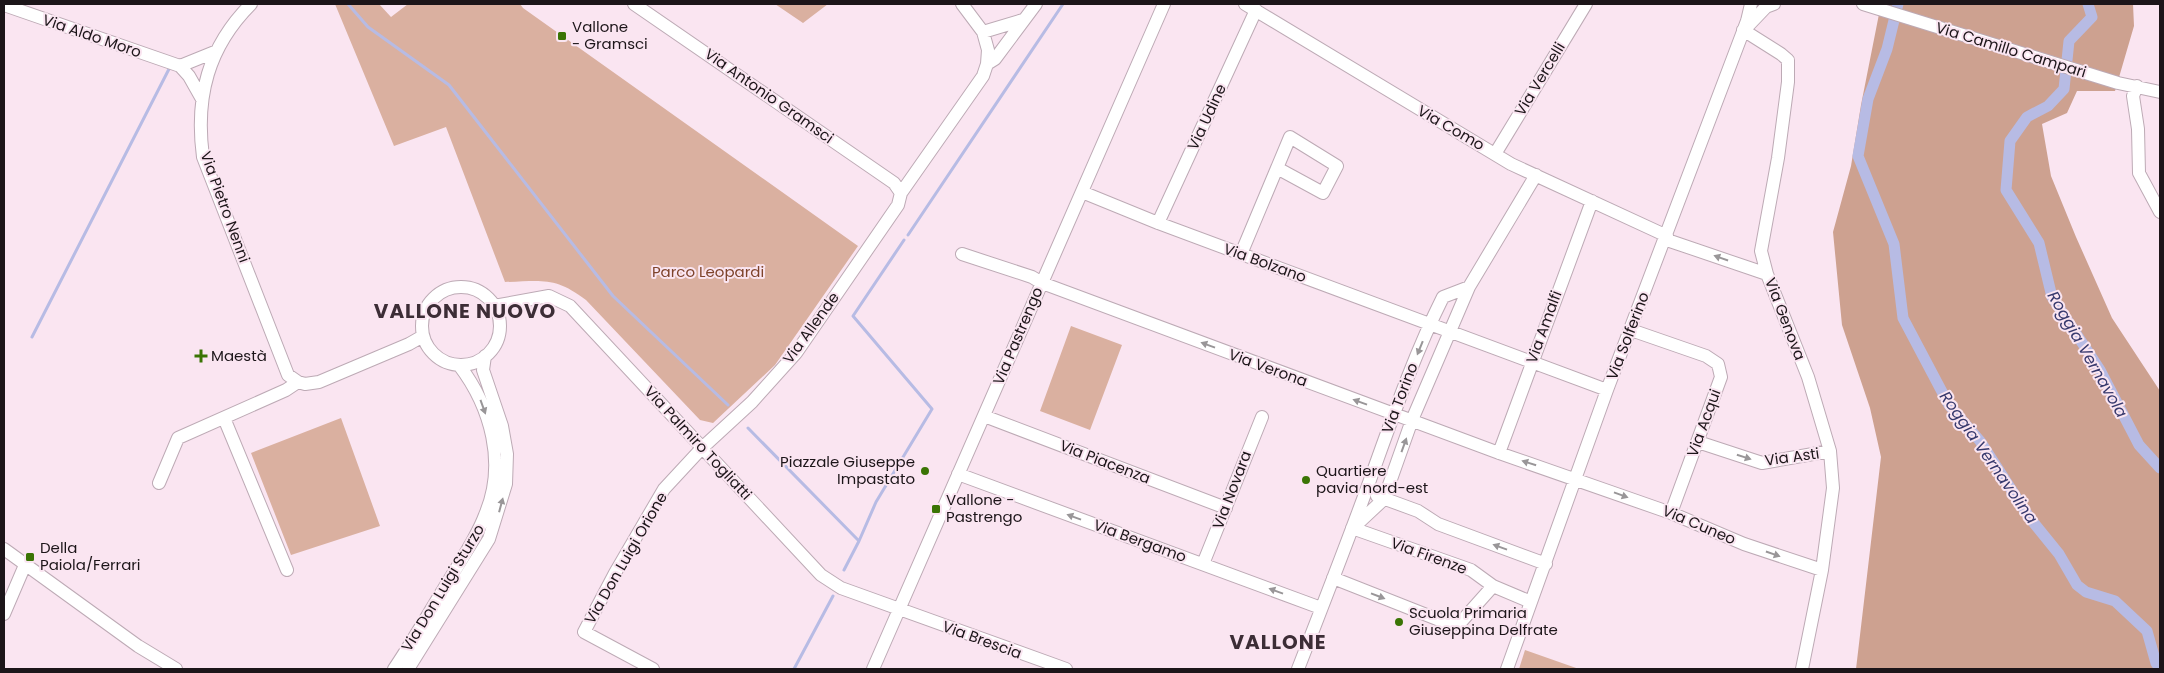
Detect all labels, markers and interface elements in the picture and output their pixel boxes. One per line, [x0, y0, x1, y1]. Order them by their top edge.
street label: Via Aldo Moro [40, 9, 144, 62]
place label: Vallone - Gramsci [572, 16, 648, 54]
street label: Via Camillo Campari [1933, 17, 2089, 82]
marker: Vallone - Gramsci [556, 30, 568, 42]
street label: Via Vercelli [1509, 38, 1570, 120]
street label: Via Antonio Gramsci [701, 43, 838, 148]
street label: Via Udine [1182, 80, 1231, 153]
street label: Via Como [1414, 100, 1489, 155]
street label: Via Pietro Nenni [196, 148, 255, 265]
street label: Via Bolzano [1221, 238, 1309, 287]
one-way arrow [1713, 254, 1728, 262]
park label: Parco Leopardi [652, 261, 764, 282]
street label: Via Genova [1760, 275, 1811, 363]
street label: Via Pastrengo [987, 284, 1048, 388]
water label: Roggia Vernavola [2042, 287, 2133, 422]
street label: Via Allende [777, 288, 844, 368]
street label: Via Amalfi [1521, 288, 1566, 366]
street label: Via Solferino [1601, 289, 1654, 383]
district label: VALLONE NUOVO [374, 297, 556, 325]
one-way arrow [1416, 340, 1423, 355]
one-way arrow [1200, 341, 1215, 349]
street label: Via Verona [1226, 344, 1310, 391]
place label: Maestà [211, 345, 267, 366]
marker: Maestà [195, 350, 207, 362]
street label: Via Torino [1376, 359, 1423, 436]
street label: Via Palmiro Togliatti [640, 381, 757, 504]
street label: Via Acqui [1682, 386, 1725, 460]
water label: Roggia Vernavolina [1934, 386, 2043, 528]
one-way arrow [1352, 398, 1367, 406]
one-way arrow [479, 400, 487, 415]
street label: Via Piacenza [1057, 435, 1154, 488]
one-way arrow [1401, 437, 1408, 452]
street label: Via Asti [1763, 442, 1821, 471]
street label: Via Novara [1207, 448, 1256, 532]
place label: Piazzale Giuseppe Impastato [780, 451, 915, 489]
one-way arrow [1737, 453, 1752, 461]
one-way arrow [1522, 459, 1537, 466]
place label: Quartiere pavia nord-est [1316, 460, 1428, 498]
marker: Piazzale Giuseppe Impastato [919, 465, 931, 477]
marker: Quartiere pavia nord-est [1300, 474, 1312, 486]
street label: Via Don Luigi Orione [579, 488, 672, 628]
place label: Vallone - Pastrengo [946, 489, 1022, 527]
one-way arrow [1614, 492, 1629, 499]
one-way arrow [497, 498, 505, 513]
street label: Via Cuneo [1659, 500, 1739, 549]
marker: Vallone - Pastrengo [930, 503, 942, 515]
one-way arrow [1066, 513, 1081, 521]
street label: Via Bergamo [1091, 514, 1190, 567]
street label: Via Don Luigi Sturzo [396, 520, 489, 655]
street label: Via Firenze [1388, 532, 1470, 579]
place label: Della Paiola/Ferrari [40, 537, 141, 575]
one-way arrow [1492, 543, 1507, 551]
one-way arrow [1766, 550, 1781, 558]
marker: Della Paiola/Ferrari [24, 551, 36, 563]
one-way arrow [1268, 587, 1283, 595]
one-way arrow [1371, 592, 1386, 600]
place label: Scuola Primaria Giuseppina Delfrate [1409, 602, 1558, 640]
street label: Via Brescia [940, 615, 1025, 664]
marker: Scuola Primaria Giuseppina Delfrate [1393, 616, 1405, 628]
district label: VALLONE [1230, 628, 1327, 656]

